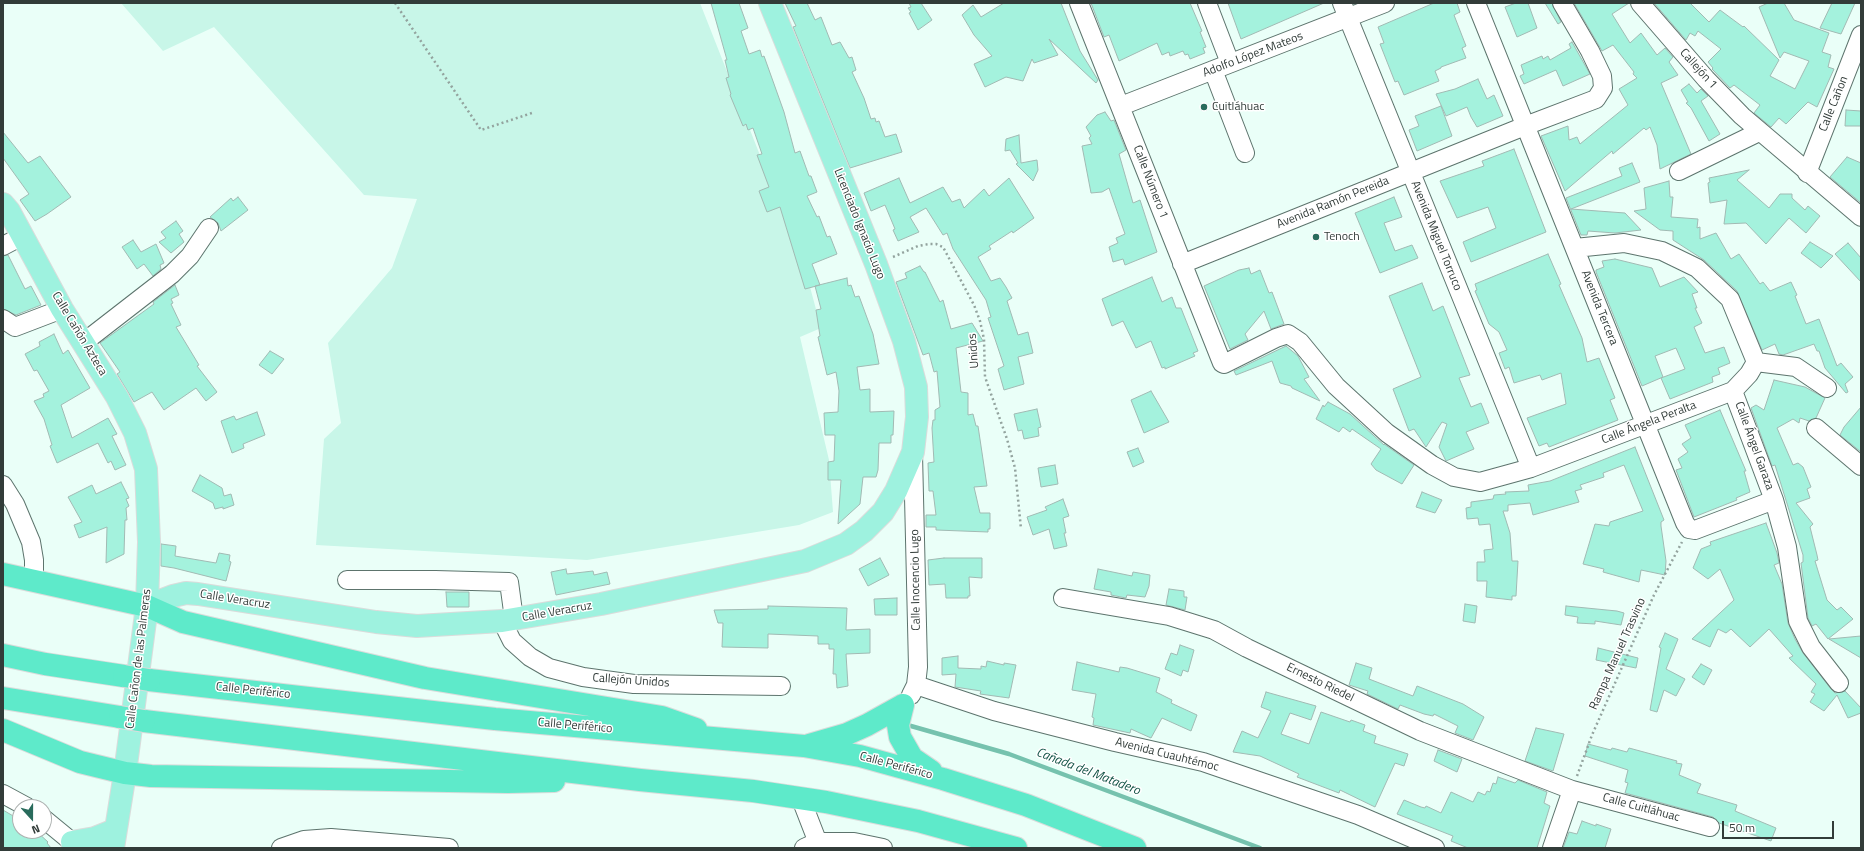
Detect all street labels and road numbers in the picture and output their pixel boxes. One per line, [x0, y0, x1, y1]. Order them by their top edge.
street label: Adolfo López Mateos [1201, 29, 1305, 81]
street label: Callejón 1 [1676, 46, 1720, 92]
street label: Calle Cañon [1816, 74, 1852, 134]
street label: Calle Número 1 [1129, 143, 1171, 221]
street label: Licenciado Ignacio Lugo [830, 167, 888, 281]
street label: Avenida Ramón Pereida [1275, 174, 1391, 232]
street label: Avenida Miguel Torruco [1407, 179, 1465, 293]
street label: Avenida Tercera [1577, 268, 1621, 348]
street label: Calle Cañón Azteca [48, 289, 110, 379]
street label: Unidos [966, 333, 982, 369]
street label: Calle Ángela Peralta [1600, 398, 1698, 448]
street label: Calle Ángel Garaza [1731, 400, 1777, 492]
street label: Calle Inocencio Lugo [908, 529, 924, 631]
street label: Calle Veracruz [199, 587, 271, 613]
street label: Calle Cañon de las Palmeras [123, 588, 155, 730]
street label: Rampa Manuel Trasvino [1587, 596, 1649, 712]
street label: Calle Veracruz [521, 599, 593, 625]
street label: Ernesto Riedel [1284, 660, 1356, 706]
street label: Callejón Unidos [592, 671, 670, 691]
street label: Calle Periférico [215, 680, 291, 702]
street label: Calle Periférico [537, 716, 613, 736]
street label: Avenida Cuauhtémoc [1114, 735, 1220, 775]
street label: Calle Periférico [858, 749, 934, 783]
street label: Calle Cuitláhuac [1601, 791, 1681, 825]

